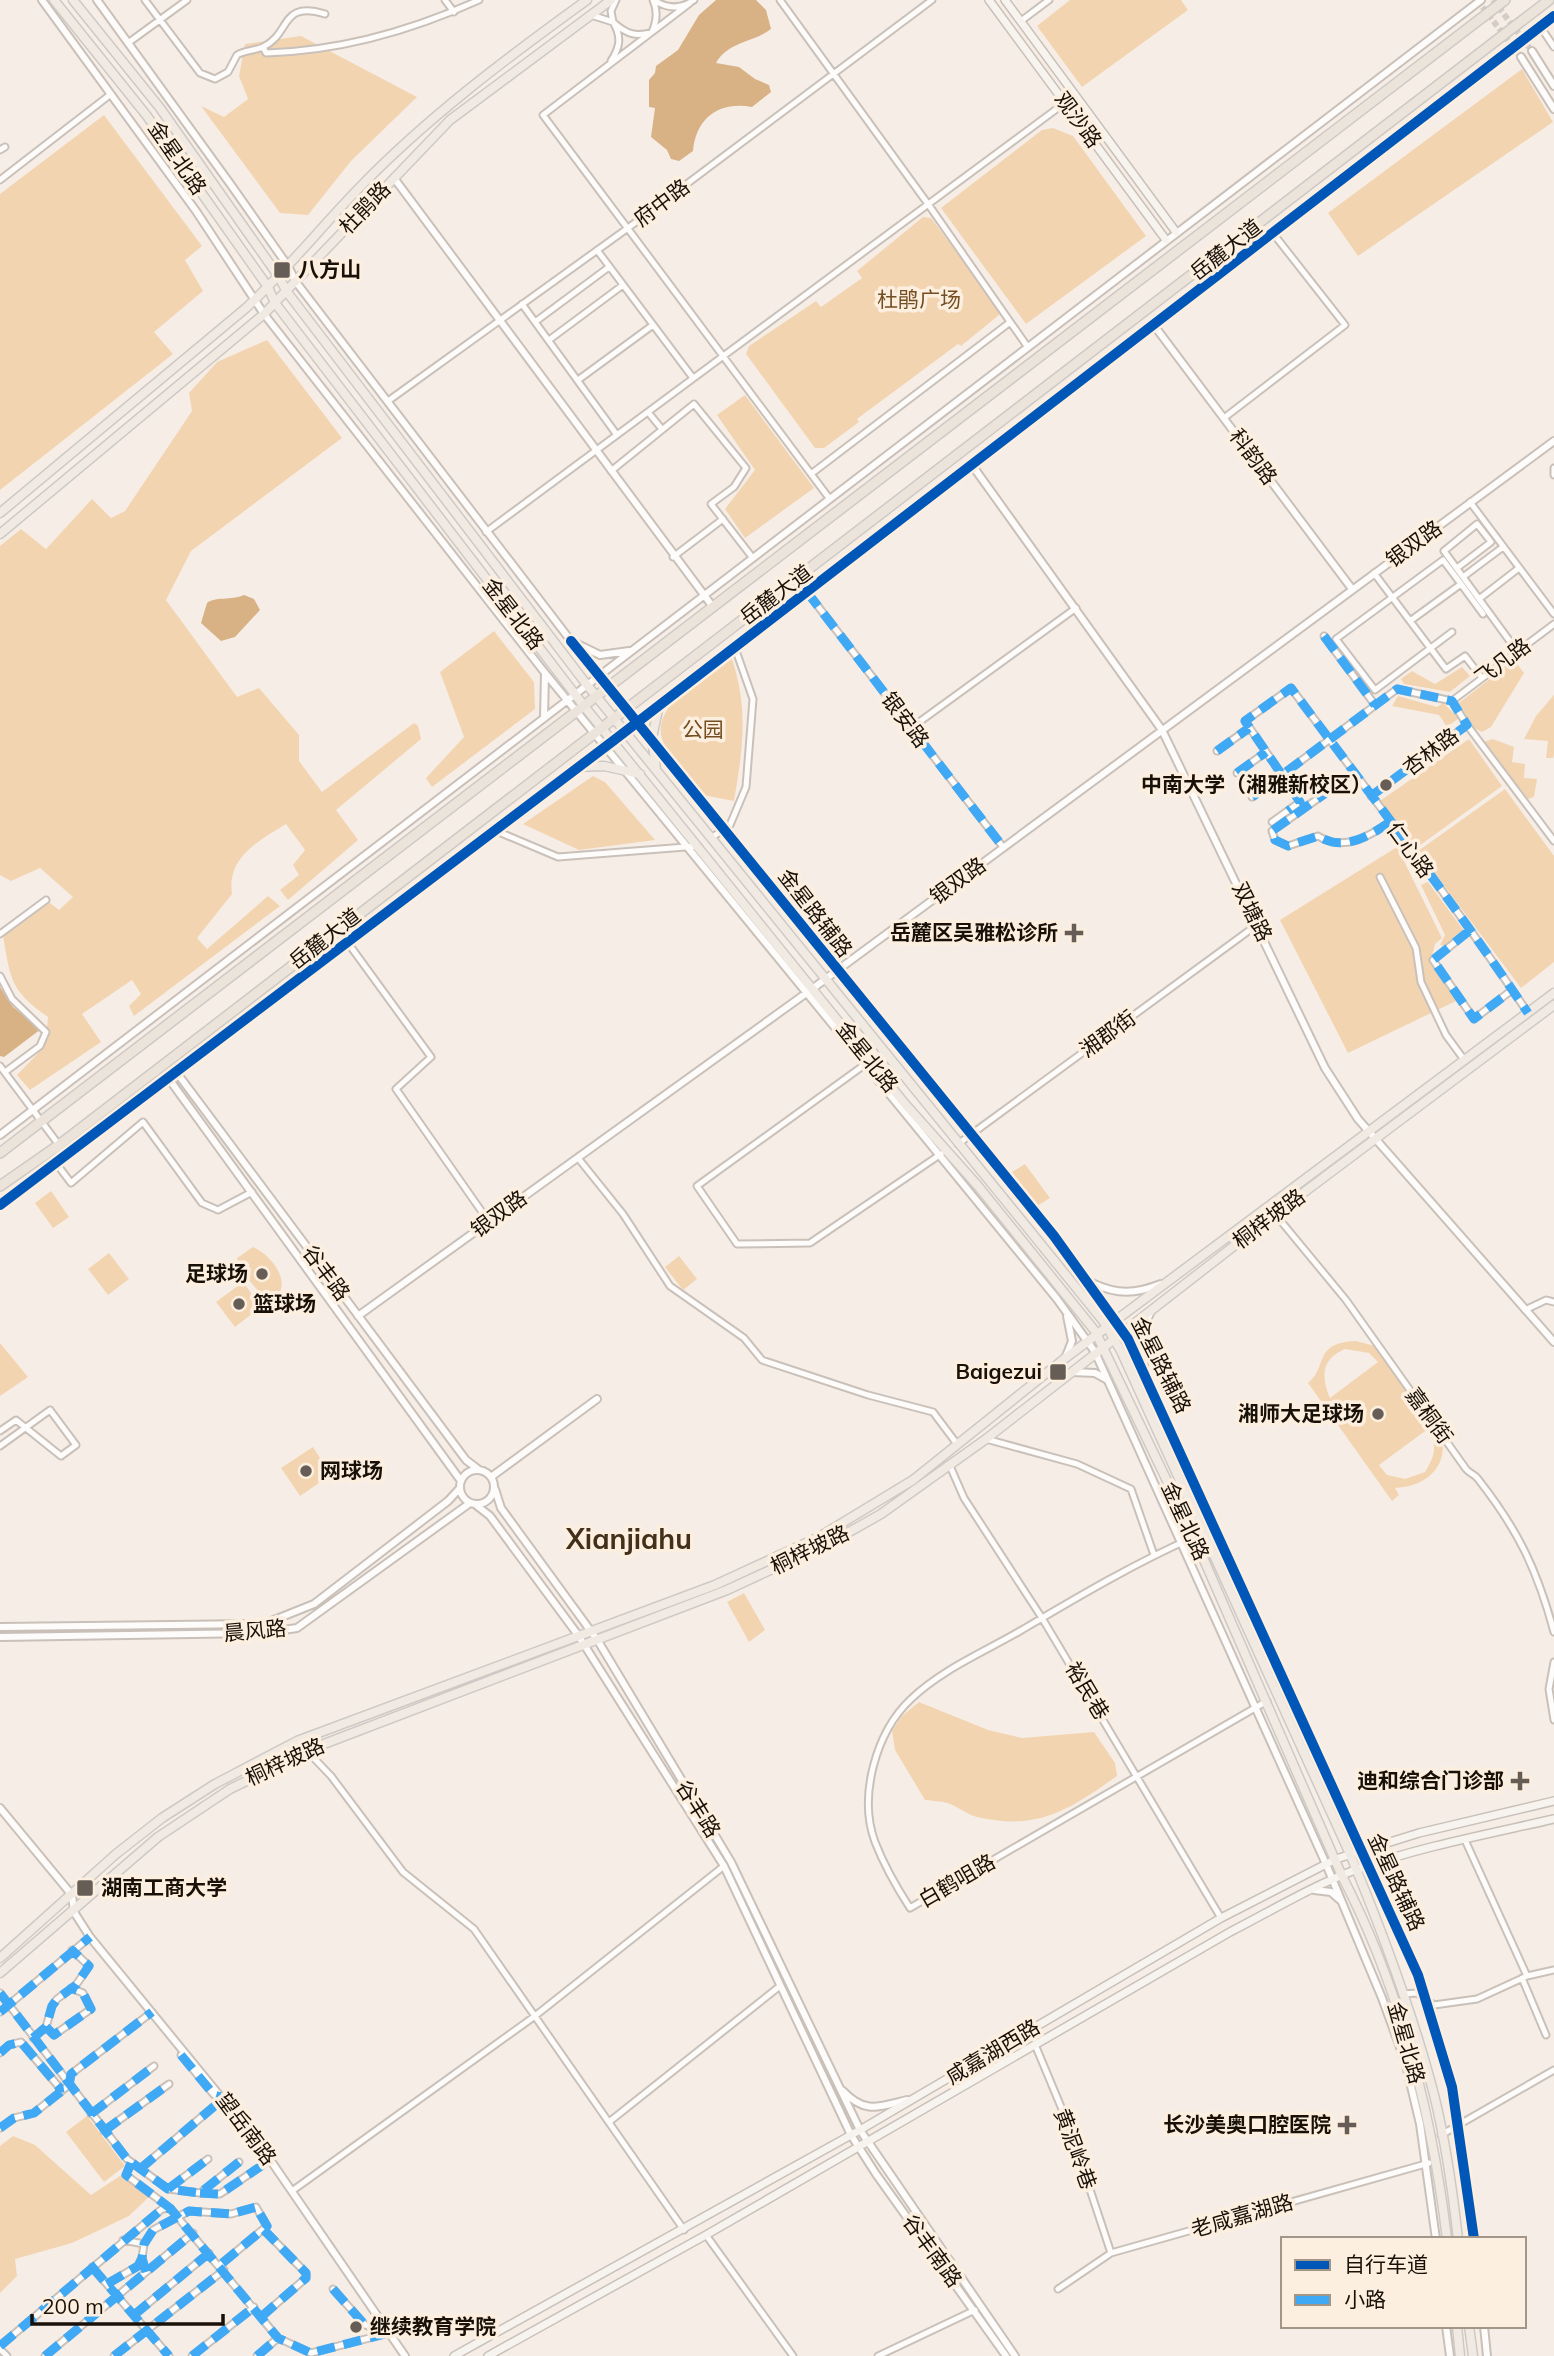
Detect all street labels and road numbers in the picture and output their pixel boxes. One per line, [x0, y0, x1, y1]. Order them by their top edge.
street label: 观沙路 [1050, 86, 1108, 153]
street label: 金星北路 [143, 116, 213, 199]
street label: 府中路 [628, 173, 694, 232]
street label: 杜鹃路 [333, 176, 396, 239]
street label: 岳麓大道 [1184, 213, 1266, 285]
street label: 科韵路 [1224, 423, 1283, 489]
street label: 银双路 [1380, 514, 1447, 572]
street label: 岳麓大道 [734, 559, 817, 630]
street label: 金星北路 [478, 572, 550, 654]
street label: 飞凡路 [1469, 632, 1535, 691]
street label: 银安路 [876, 686, 935, 752]
street label: 杏林路 [1397, 722, 1463, 781]
street label: 仁心路 [1382, 816, 1440, 883]
street label: 银双路 [924, 851, 991, 909]
street label: 金星路辅路 [773, 863, 858, 962]
street label: 双塘路 [1227, 878, 1278, 946]
street label: 岳麓大道 [283, 902, 365, 974]
street label: 湘郡街 [1074, 1004, 1141, 1062]
street label: 金星北路 [831, 1016, 904, 1097]
street label: 桐梓坡路 [1227, 1183, 1310, 1254]
street label: 银双路 [465, 1184, 532, 1242]
street label: 谷丰路 [297, 1239, 356, 1305]
street label: 金星路辅路 [1126, 1312, 1197, 1417]
street label: 嘉桐街 [1401, 1382, 1459, 1449]
street label: 金星北路 [1156, 1477, 1215, 1564]
street label: 桐梓坡路 [766, 1519, 853, 1579]
street label: 晨风路 [222, 1614, 287, 1646]
street label: 裕民巷 [1060, 1657, 1115, 1724]
street label: 桐梓坡路 [241, 1732, 328, 1791]
street label: 谷丰路 [671, 1775, 727, 1842]
street label: 金星路辅路 [1363, 1829, 1431, 1935]
street label: 白鹤咀路 [914, 1848, 999, 1912]
street label: 金星北路 [1383, 1999, 1431, 2087]
street label: 咸嘉湖西路 [941, 2013, 1044, 2089]
street label: 望岳南路 [211, 2087, 282, 2170]
street label: 黄泥岭巷 [1049, 2105, 1103, 2193]
street label: 老咸嘉湖路 [1188, 2188, 1296, 2242]
street label: 谷丰南路 [898, 2209, 968, 2292]

